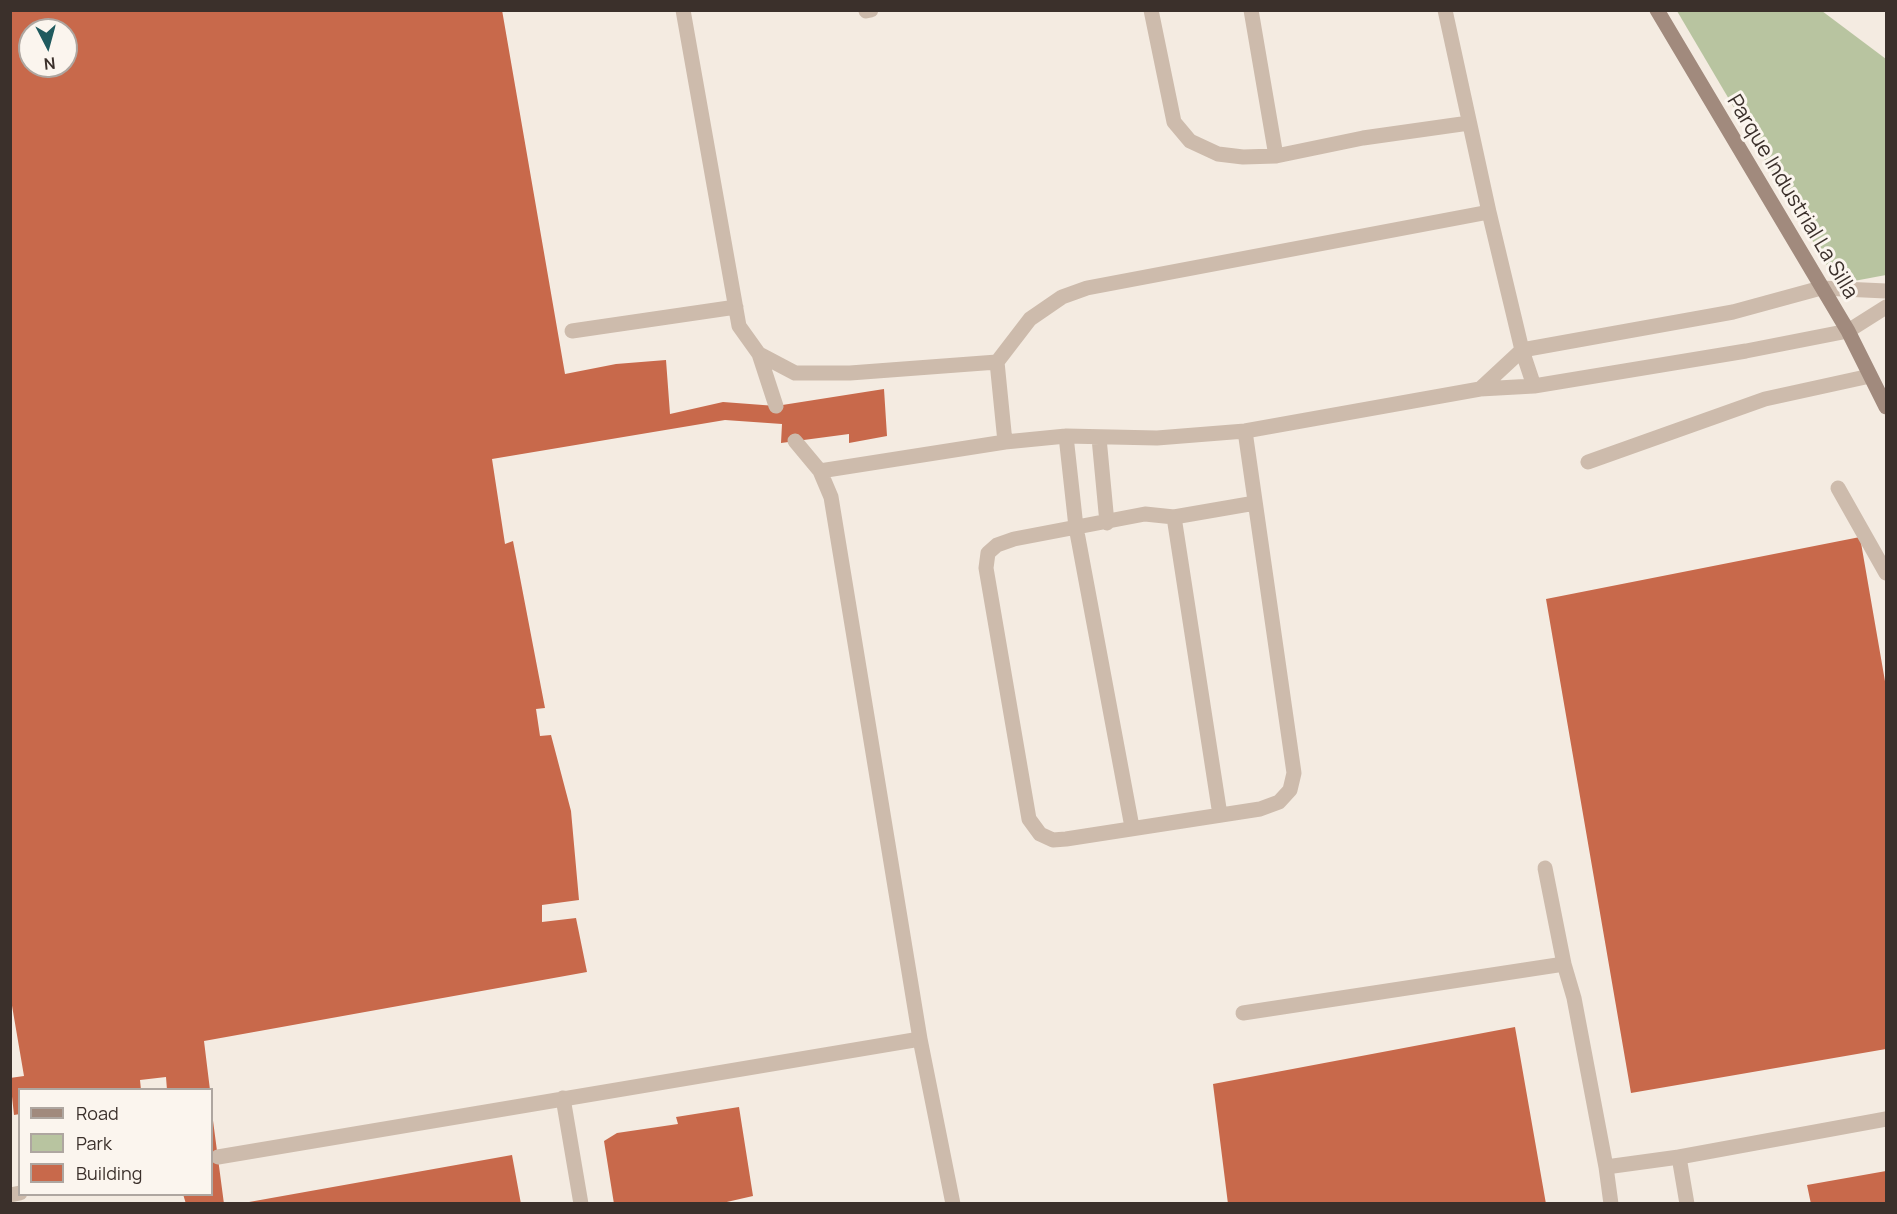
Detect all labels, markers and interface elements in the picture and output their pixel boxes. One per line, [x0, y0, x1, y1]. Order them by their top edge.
north arrow [18, 18, 78, 78]
text: N [43, 52, 57, 75]
street label: Parque Industrial La Silla [1721, 90, 1863, 304]
legend [18, 1088, 213, 1196]
text: Road [76, 1101, 119, 1125]
text: Park [76, 1131, 112, 1155]
text: Building [76, 1161, 142, 1185]

